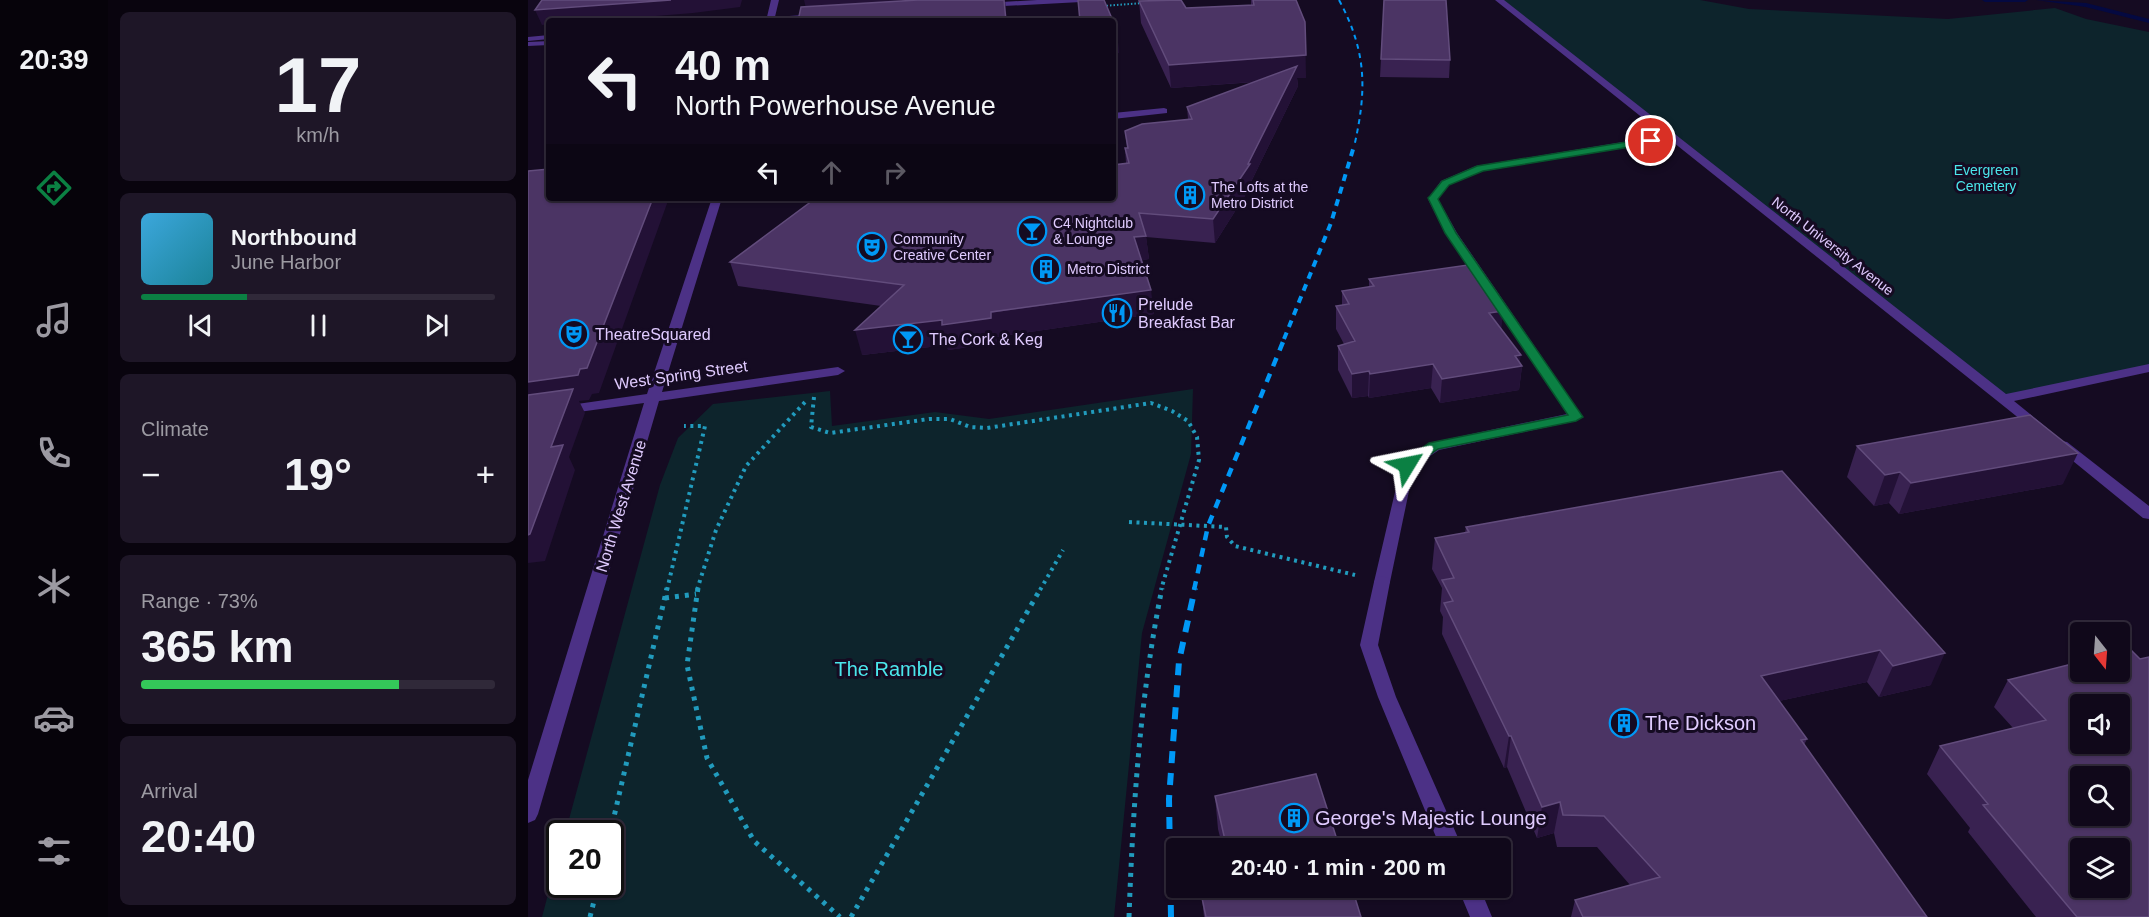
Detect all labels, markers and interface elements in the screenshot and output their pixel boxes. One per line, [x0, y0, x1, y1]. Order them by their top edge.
text: 17 [275, 41, 361, 129]
icon: left [576, 42, 654, 120]
text: 40 m [675, 42, 771, 89]
text: 20:39 [19, 45, 89, 75]
text: North Powerhouse Avenue [675, 91, 996, 121]
pin [1625, 115, 1676, 166]
text: km/h [296, 124, 340, 146]
icon: arrive [1634, 124, 1667, 157]
icon: left [752, 156, 785, 189]
icon: ahead [815, 156, 848, 189]
icon: right [878, 156, 911, 189]
park label: Evergreen Cemetery [1954, 162, 2018, 194]
icon: directions [33, 167, 75, 209]
building icon: The Lofts at the Metro District [1174, 179, 1206, 211]
place label: The Lofts at the Metro District [1211, 179, 1308, 211]
street label: North University Avenue [1769, 194, 1897, 299]
bar icon: C4 Nightclub & Lounge [1016, 215, 1048, 247]
place label: C4 Nightclub & Lounge [1053, 215, 1133, 247]
text: Northbound [231, 225, 357, 250]
theatre icon: Community Creative Center [856, 231, 888, 263]
place label: Community Creative Center [893, 231, 991, 263]
text: June Harbor [231, 251, 341, 273]
building icon: Metro District [1030, 253, 1062, 285]
place label: Metro District [1067, 261, 1150, 277]
place label: Prelude Breakfast Bar [1138, 296, 1236, 331]
restaurant icon: Prelude Breakfast Bar [1101, 297, 1133, 329]
icon: music [33, 299, 75, 341]
icon: previous [184, 309, 217, 342]
icon: pause [302, 309, 335, 342]
icon: next [420, 309, 453, 342]
theatre icon: TheatreSquared [558, 318, 590, 350]
bar icon: The Cork & Keg [892, 323, 924, 355]
place label: TheatreSquared [595, 326, 711, 343]
place label: The Cork & Keg [929, 331, 1043, 348]
street label: West Spring Street [613, 357, 749, 393]
text: Climate [141, 418, 209, 440]
icon: phone [33, 432, 75, 474]
position arrow [1375, 433, 1439, 497]
street label: North West Avenue [593, 438, 649, 574]
text: 19° [284, 449, 352, 500]
text: − [141, 456, 160, 493]
text: + [476, 456, 495, 493]
icon: climate [33, 565, 75, 607]
text: Range · 73% [141, 590, 258, 612]
text: 365 km [141, 621, 294, 672]
north arrow [2070, 622, 2130, 682]
map controls [2070, 622, 2130, 898]
park label: The Ramble [835, 658, 943, 680]
button: sound [2070, 694, 2130, 754]
icon: car [33, 697, 75, 739]
building icon: The Dickson [1608, 707, 1640, 739]
place label: The Dickson [1645, 712, 1756, 734]
button: search [2070, 766, 2130, 826]
text: Arrival [141, 780, 198, 802]
building icon: George's Majestic Lounge [1278, 802, 1310, 834]
place label: George's Majestic Lounge [1315, 807, 1547, 829]
text: 20:40 [141, 811, 256, 862]
speed limit sign: 20 [546, 820, 624, 898]
icon: filters [33, 830, 75, 872]
button: layers [2070, 838, 2130, 898]
text: 20:40 · 1 min · 200 m [1231, 855, 1446, 880]

